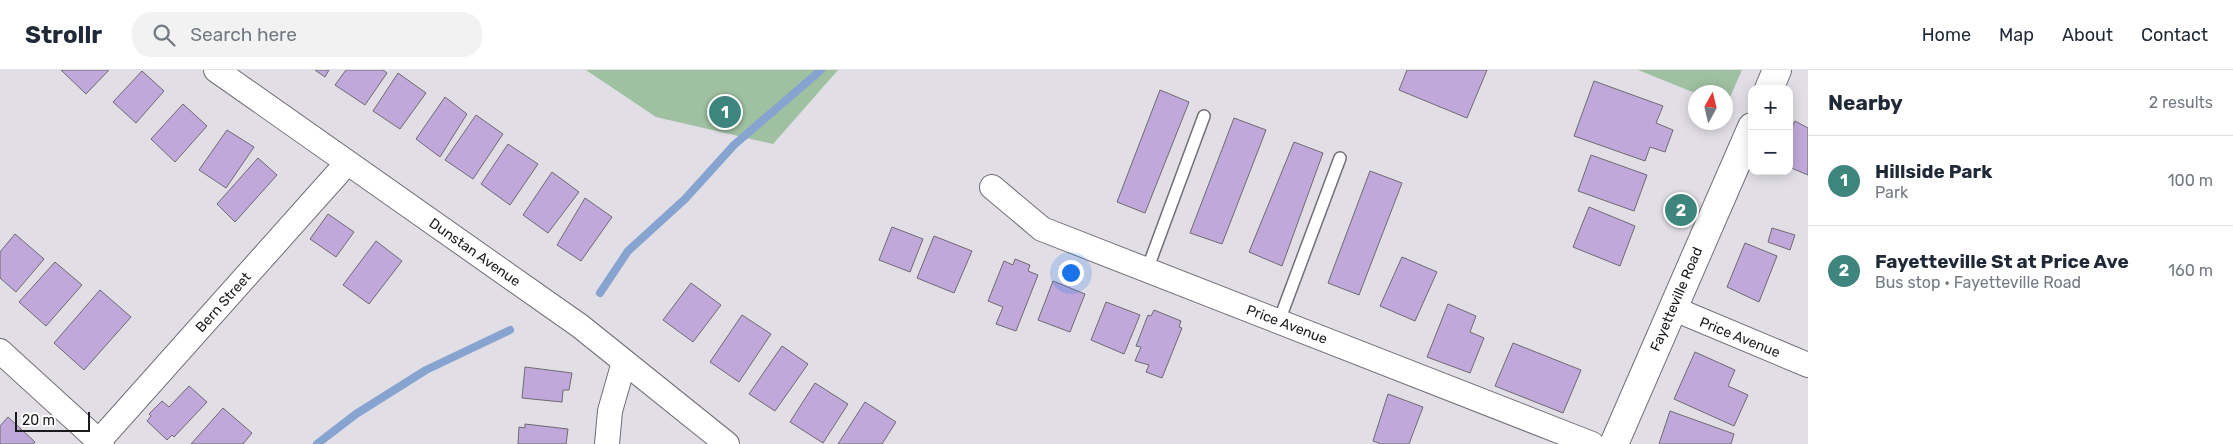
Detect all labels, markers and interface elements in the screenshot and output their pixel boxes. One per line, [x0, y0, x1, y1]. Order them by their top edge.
search box [132, 12, 482, 57]
text: Strollr [25, 21, 102, 49]
icon: search [150, 21, 178, 49]
text: Search here [190, 23, 297, 46]
text: Home [1922, 24, 1971, 46]
text: Map [1999, 24, 2034, 46]
text: About [2062, 24, 2113, 46]
text: Contact [2141, 24, 2208, 46]
north arrow [1688, 85, 1733, 130]
map controls [1748, 85, 1793, 175]
button: + [1748, 85, 1793, 130]
text: Nearby [1828, 90, 1903, 115]
pin: 1 [709, 93, 741, 131]
text: 2 results [2149, 93, 2213, 112]
button: − [1748, 130, 1793, 175]
text: Hillside Park [1875, 160, 1992, 183]
text: 1 [1840, 171, 1848, 190]
text: 100 m [2168, 171, 2213, 190]
text: Park [1875, 183, 1908, 202]
pin: 2 [1665, 191, 1697, 229]
street label: Dunstan Avenue [426, 215, 524, 290]
street label: Fayetteville Road [1647, 245, 1706, 354]
text: Fayetteville St at Price Ave [1875, 250, 2129, 273]
your location [1058, 260, 1084, 286]
text: 2 [1839, 261, 1849, 280]
text: 160 m [2168, 261, 2213, 280]
street label: Bern Street [192, 268, 255, 336]
text: Bus stop · Fayetteville Road [1875, 273, 2081, 292]
street label: Price Avenue [1244, 301, 1330, 348]
street label: Price Avenue [1697, 314, 1783, 361]
scale bar [15, 409, 90, 432]
text: 20 m [22, 412, 55, 429]

